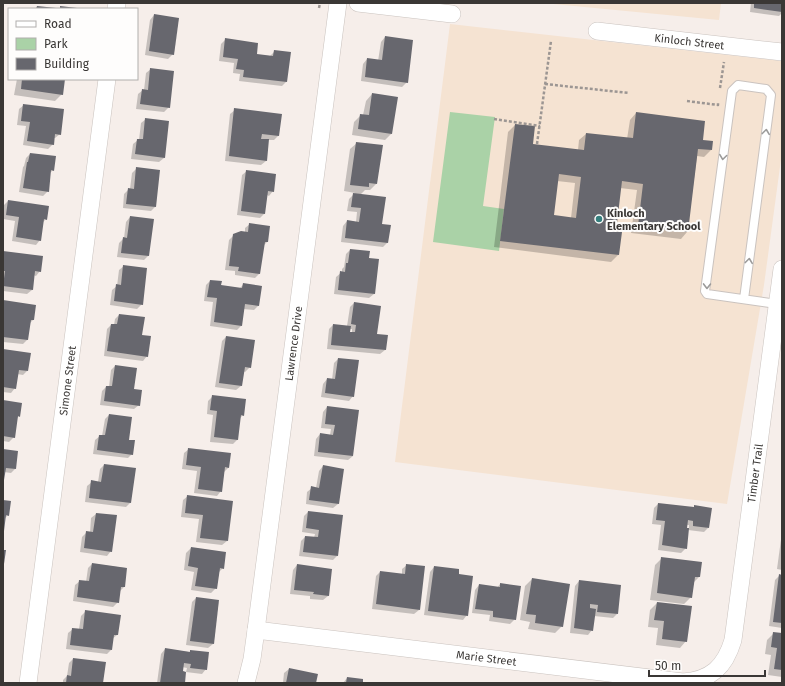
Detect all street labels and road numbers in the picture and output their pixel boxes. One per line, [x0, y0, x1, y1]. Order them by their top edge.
street label: Kinloch Street [654, 31, 725, 52]
street label: Lawrence Drive [282, 305, 305, 382]
street label: Simone Street [57, 345, 79, 416]
street label: Timber Trail [745, 443, 765, 504]
street label: Marie Street [455, 648, 517, 668]

